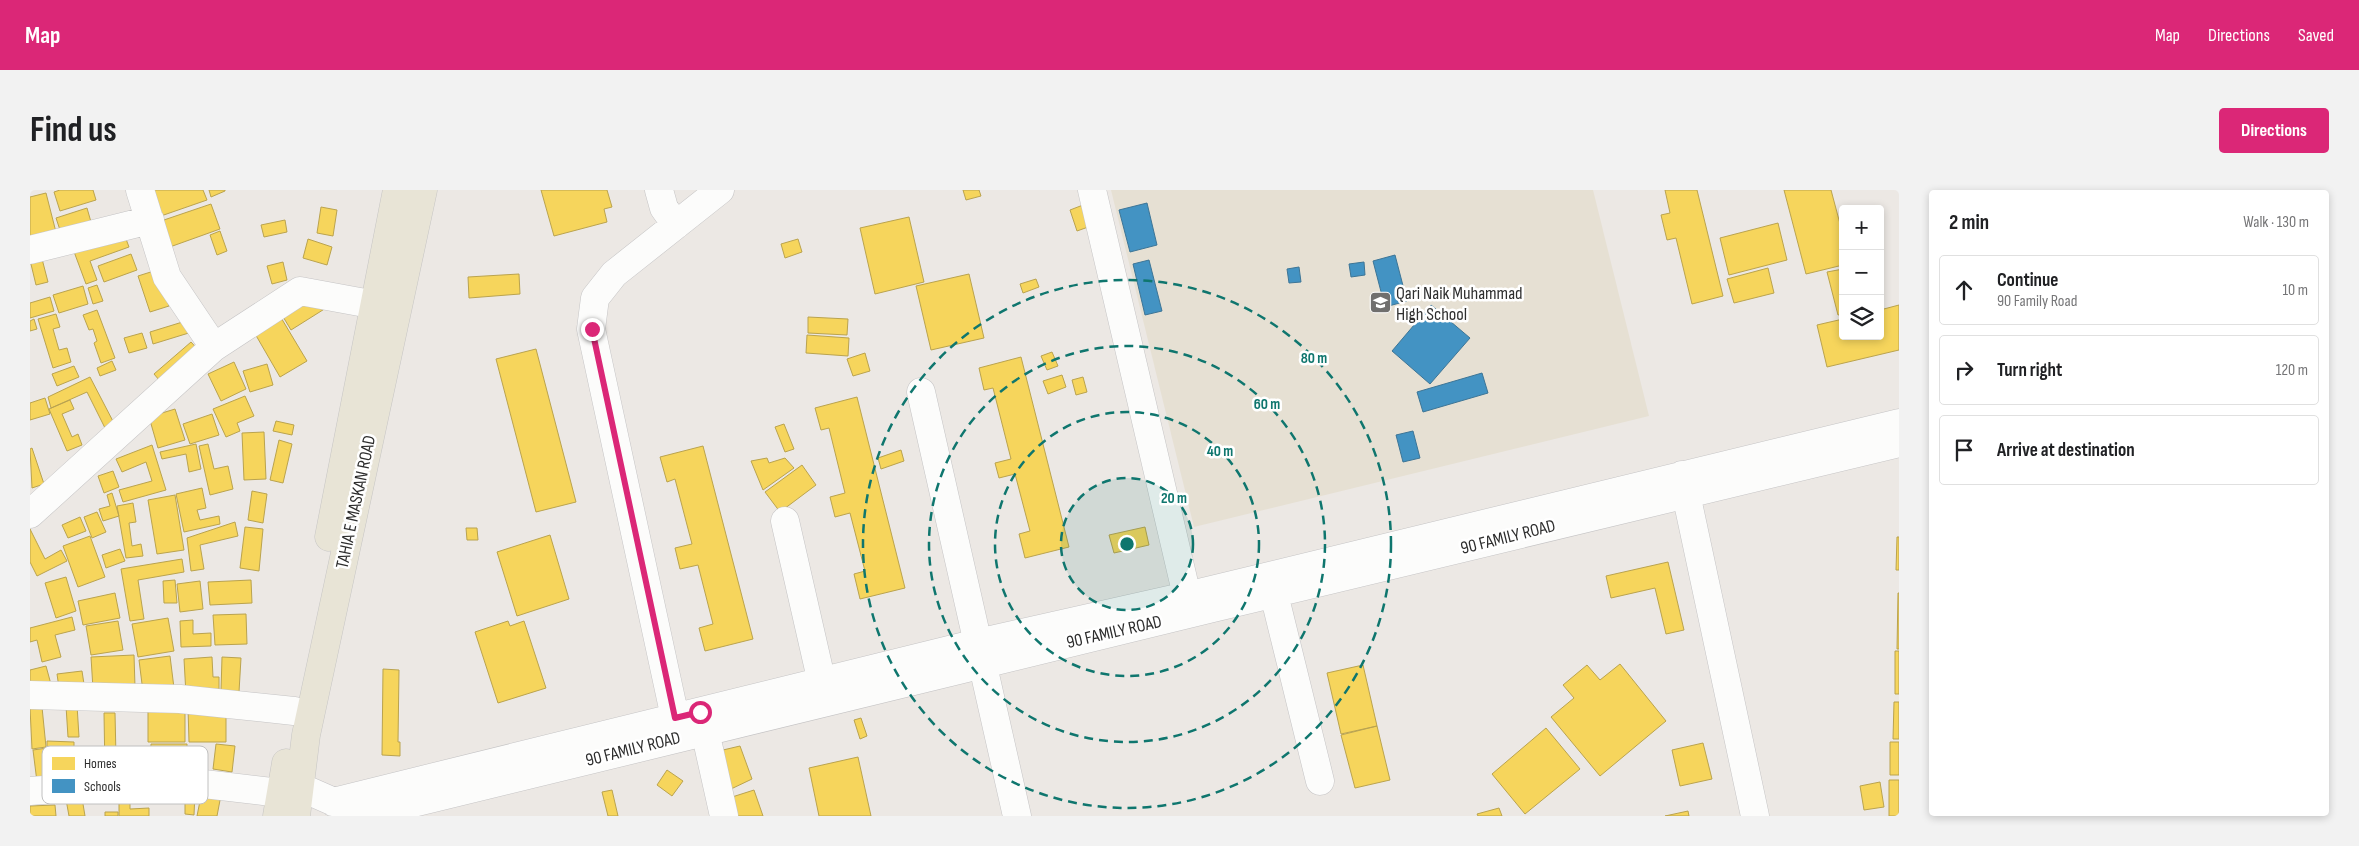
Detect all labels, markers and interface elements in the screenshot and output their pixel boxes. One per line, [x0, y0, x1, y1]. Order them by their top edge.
text: Map [25, 21, 60, 50]
text: Map [2155, 25, 2180, 46]
text: Directions [2208, 25, 2270, 46]
text: Saved [2298, 25, 2334, 46]
button: Directions [2219, 108, 2329, 153]
text: Find us [30, 109, 117, 152]
map controls [1839, 205, 1884, 340]
button: + [1839, 205, 1884, 250]
text: 2 min [1949, 210, 1989, 235]
text: Walk · 130 m [2243, 213, 2309, 232]
button: − [1839, 250, 1884, 295]
text: Continue [1997, 269, 2058, 292]
icon: ahead [1950, 276, 1978, 304]
text: 10 m [2282, 281, 2308, 300]
place label: Qari Naik Muhammad High School [1396, 283, 1523, 325]
school or university icon: Qari Naik Muhammad High School [1368, 291, 1392, 315]
text: 90 Family Road [1997, 292, 2077, 311]
button: layers [1839, 295, 1884, 340]
route end [581, 318, 604, 341]
text: 80 m [1301, 349, 1327, 368]
icon: right [1950, 356, 1978, 384]
text: Turn right [1997, 359, 2062, 382]
text: 120 m [2276, 361, 2308, 380]
text: 60 m [1254, 395, 1280, 414]
street label: TAHIA E MASKAN ROAD [332, 434, 380, 570]
icon: arrive [1950, 436, 1978, 464]
text: Arrive at destination [1997, 439, 2135, 462]
text: 40 m [1207, 442, 1233, 461]
text: 20 m [1161, 489, 1187, 508]
street label: 90 FAMILY ROAD [1458, 515, 1558, 559]
centre of rings [1118, 535, 1136, 553]
street label: 90 FAMILY ROAD [1064, 611, 1164, 653]
route start [689, 701, 712, 724]
street label: 90 FAMILY ROAD [583, 727, 683, 771]
legend [42, 746, 208, 804]
text: Homes [84, 755, 117, 772]
text: Schools [84, 778, 121, 795]

